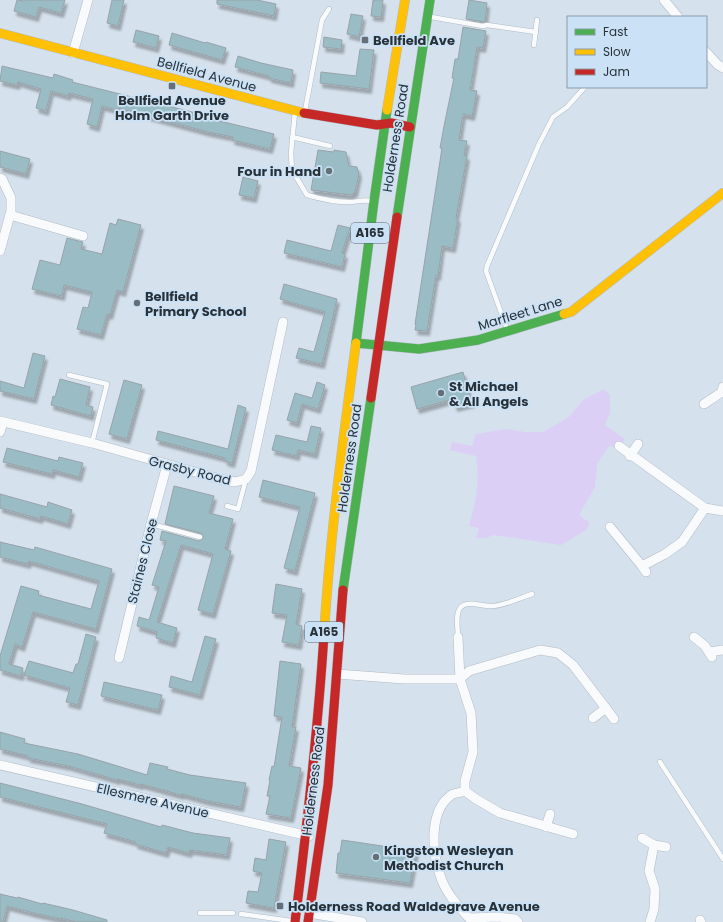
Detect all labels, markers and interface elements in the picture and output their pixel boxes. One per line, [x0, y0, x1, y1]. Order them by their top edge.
legend [567, 16, 707, 88]
text: Fast [603, 23, 628, 40]
place label: Bellfield Ave [373, 31, 455, 50]
marker: Bellfield Ave [360, 35, 370, 45]
text: Slow [603, 43, 631, 60]
street label: Bellfield Avenue [155, 52, 259, 97]
text: Jam [603, 63, 630, 80]
marker: Bellfield Avenue Holm Garth Drive [167, 81, 177, 91]
street label: Holderness Road [378, 83, 413, 194]
place label: Bellfield Avenue Holm Garth Drive [115, 91, 229, 125]
place label: Four in Hand [237, 162, 321, 181]
marker: Four in Hand [324, 166, 334, 176]
road number: A165 [351, 223, 389, 243]
place label: Bellfield Primary School [145, 287, 247, 321]
street label: Marfleet Lane [476, 292, 565, 335]
marker: Bellfield Primary School [132, 298, 142, 308]
place label: St Michael & All Angels [449, 377, 528, 411]
marker: St Michael & All Angels [436, 388, 446, 398]
street label: Holderness Road [332, 403, 367, 514]
street label: Grasby Road [147, 451, 233, 490]
street label: Staines Close [123, 516, 162, 606]
road number: A165 [305, 622, 343, 642]
street label: Holderness Road [297, 726, 330, 837]
street label: Ellesmere Avenue [95, 778, 211, 823]
place label: Kingston Wesleyan Methodist Church [384, 841, 514, 875]
marker: Kingston Wesleyan Methodist Church [371, 852, 381, 862]
place label: Holderness Road Waldegrave Avenue [288, 897, 540, 916]
marker: Holderness Road Waldegrave Avenue [275, 901, 285, 911]

